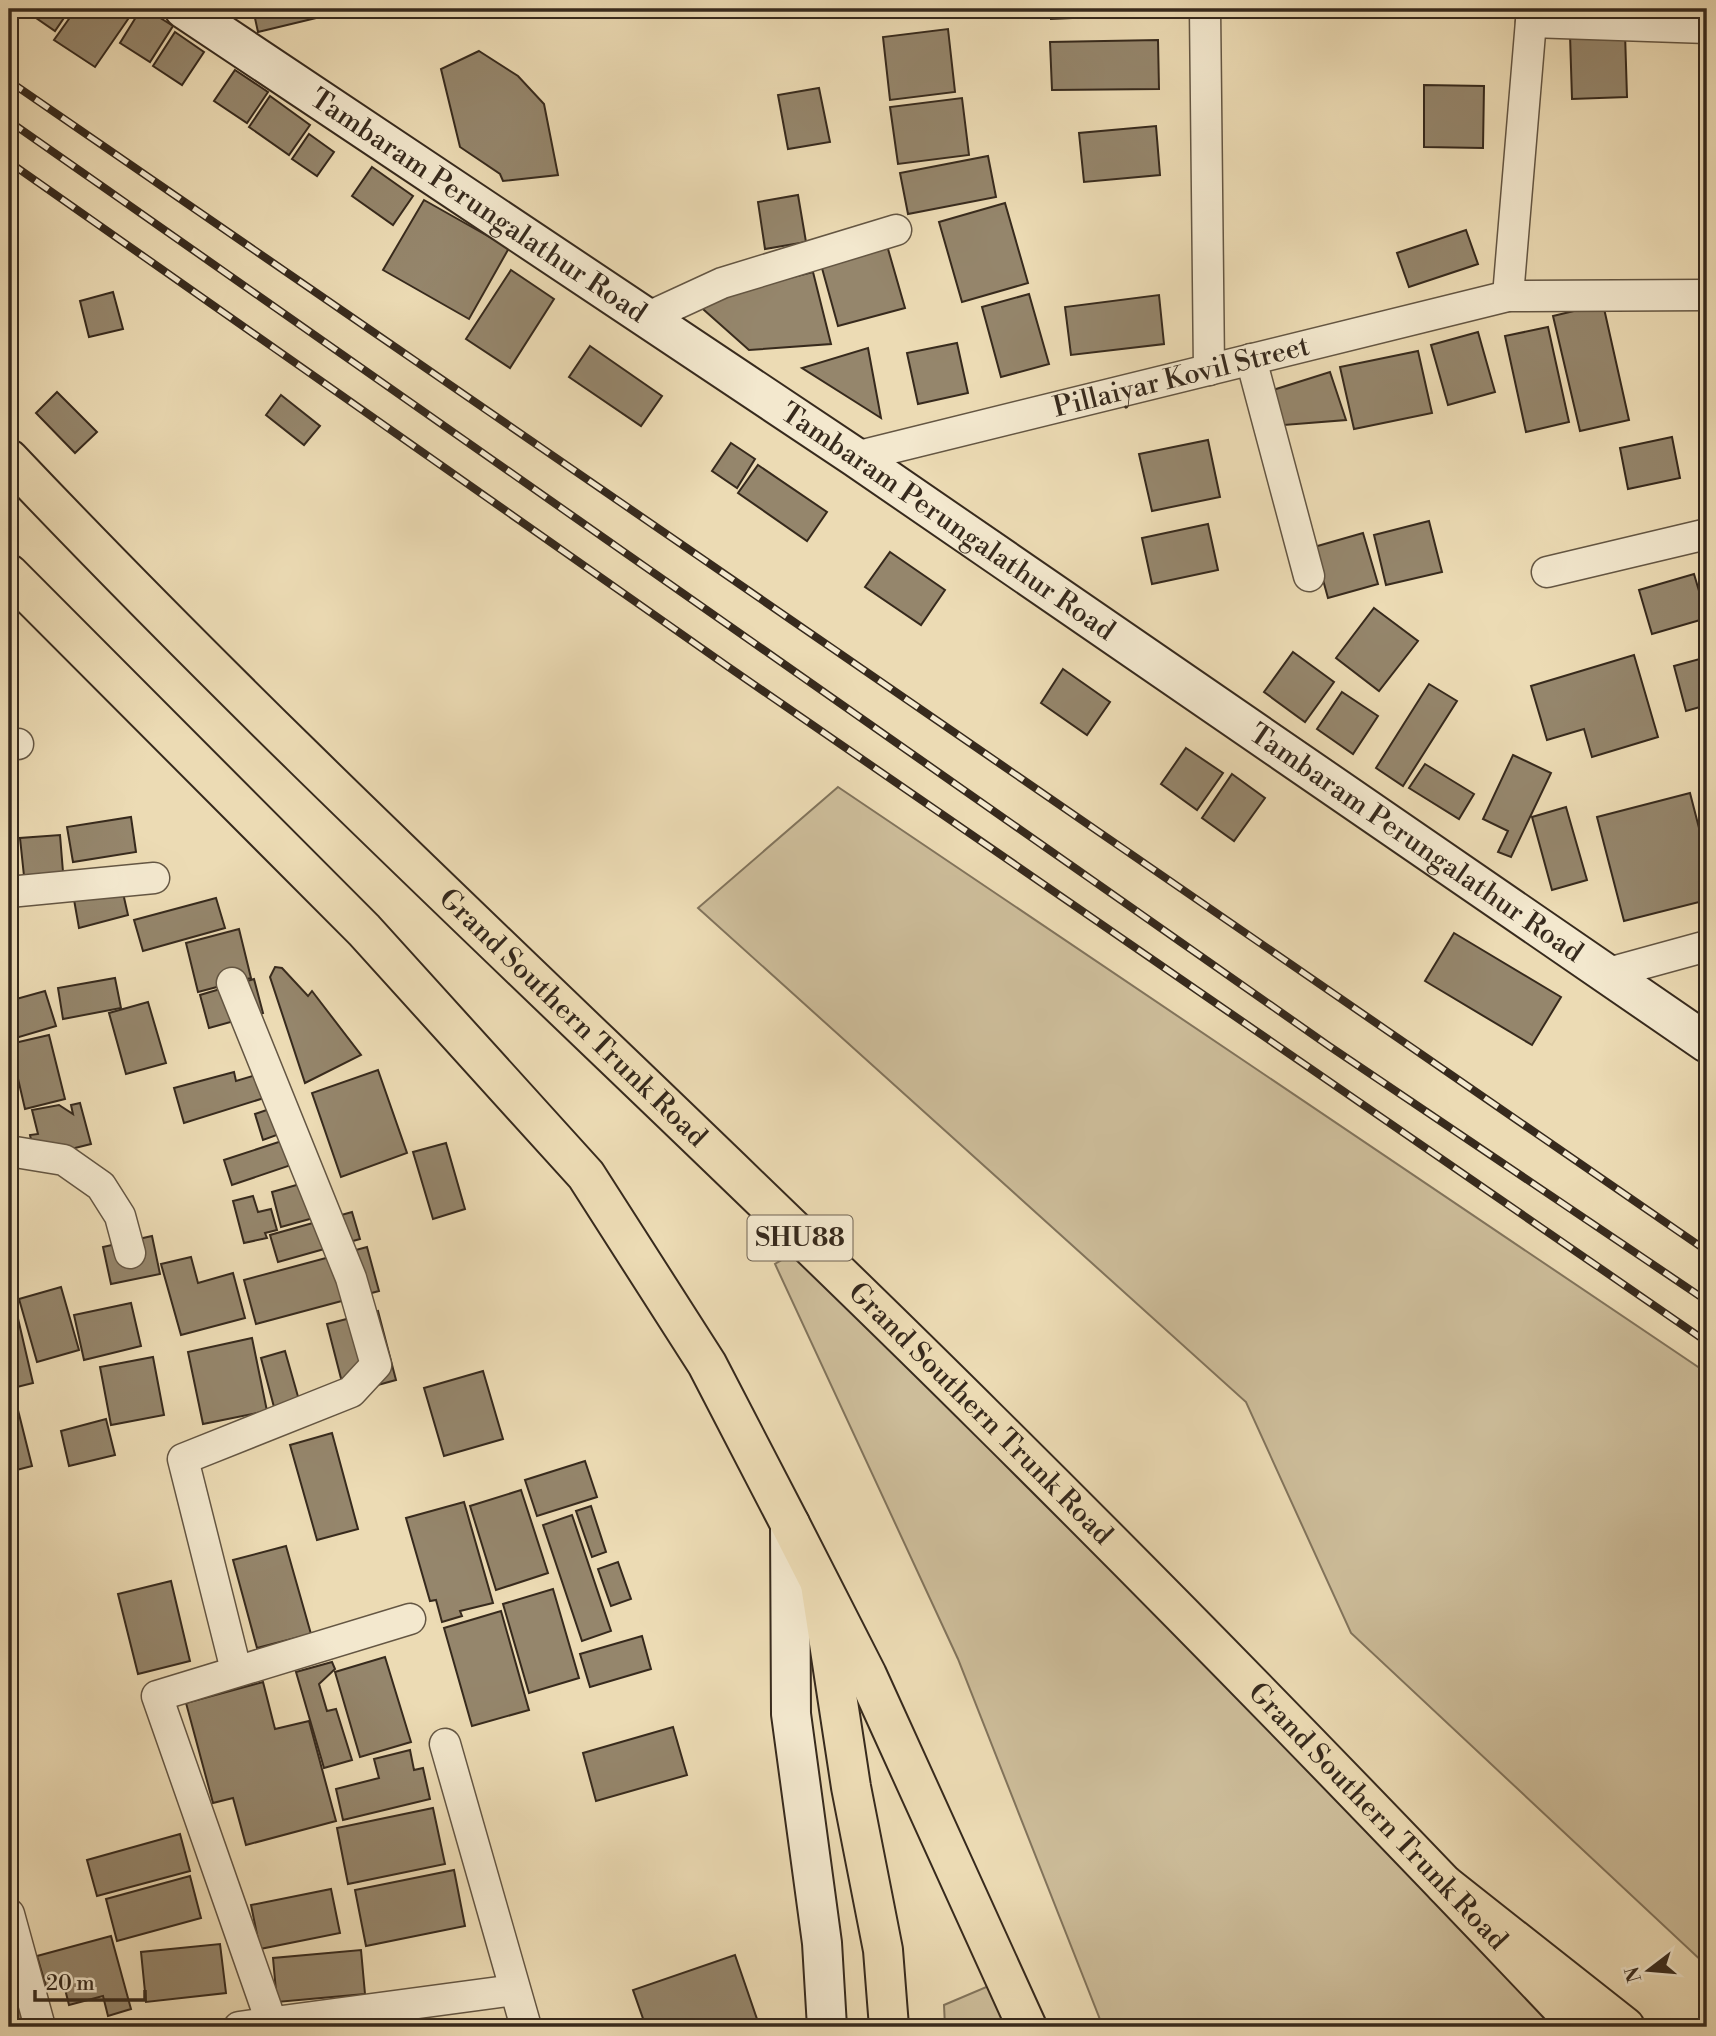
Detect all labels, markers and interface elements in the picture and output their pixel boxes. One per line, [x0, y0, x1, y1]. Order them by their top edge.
street label: Tambaram Perungalathur Road [303, 81, 653, 330]
street label: Pillaiyar Kovil Street [1049, 328, 1313, 425]
street label: Tambaram Perungalathur Road [774, 395, 1122, 648]
street label: Tambaram Perungalathur Road [1243, 716, 1590, 970]
street label: Grand Southern Trunk Road [432, 881, 715, 1154]
road number: SHU88 [748, 1216, 852, 1260]
street label: Grand Southern Trunk Road [841, 1275, 1120, 1552]
street label: Grand Southern Trunk Road [1241, 1675, 1515, 1958]
north arrow [1614, 1934, 1684, 2004]
scale bar [35, 1959, 145, 2003]
text: N [1620, 1964, 1647, 1985]
text: 20 m [46, 1971, 95, 1997]

